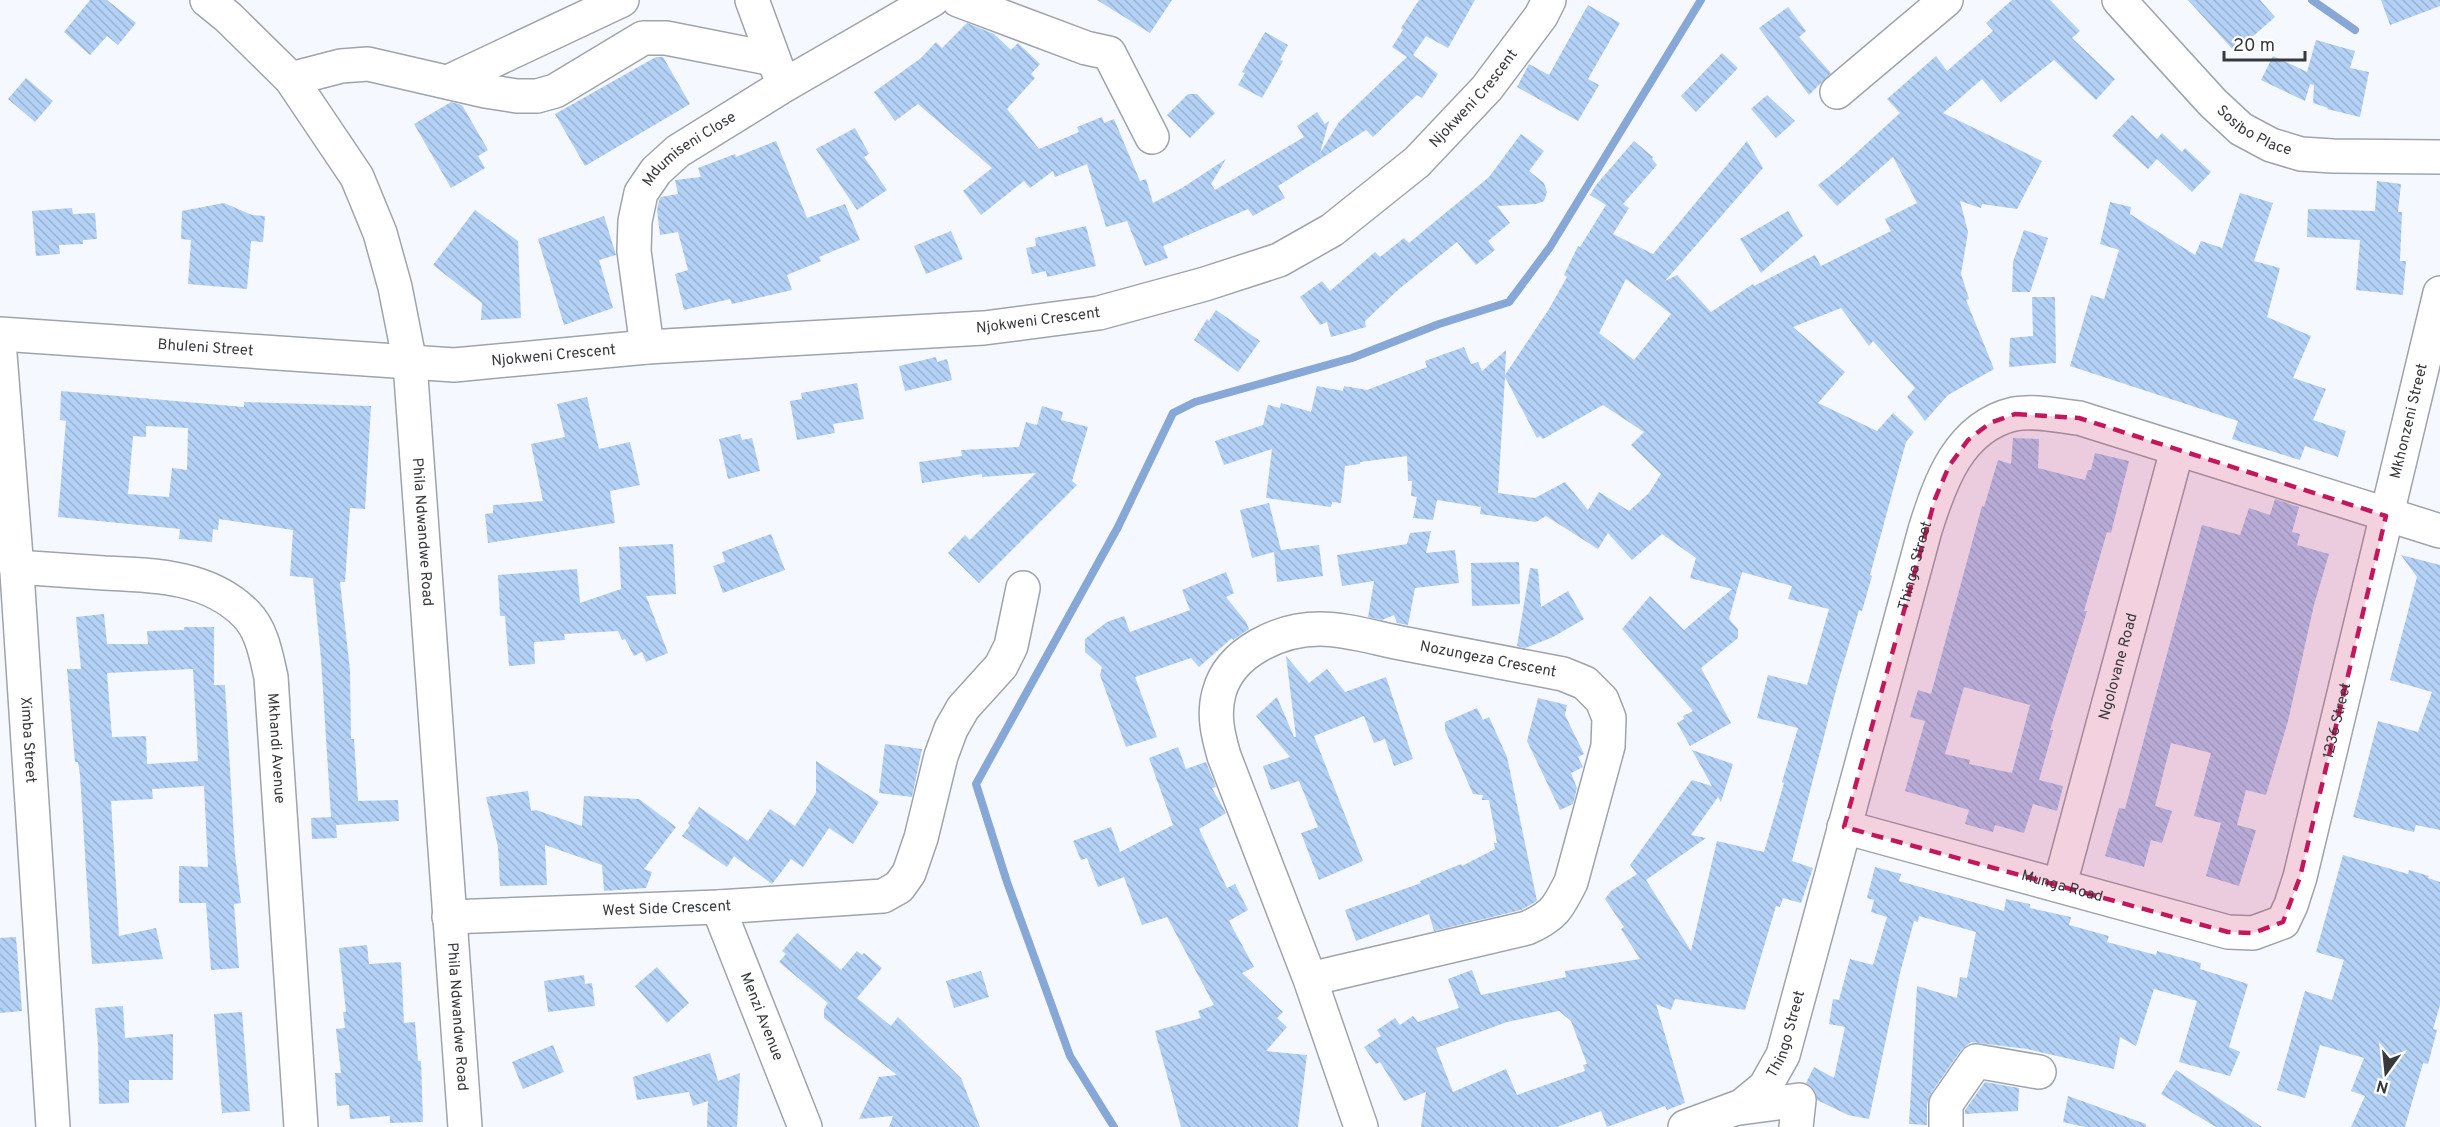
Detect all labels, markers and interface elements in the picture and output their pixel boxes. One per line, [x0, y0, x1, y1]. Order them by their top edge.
scale bar [2224, 24, 2305, 62]
text: 20 m [2233, 35, 2275, 58]
street label: Njokweni Crescent [1426, 46, 1522, 152]
street label: Sosibo Place [2212, 101, 2294, 160]
street label: Mdumiseni Close [639, 108, 740, 190]
street label: Njokweni Crescent [976, 303, 1101, 338]
street label: Bhuleni Street [157, 335, 254, 361]
street label: Njokweni Crescent [490, 340, 617, 371]
street label: Mkhonzeni Street [2386, 361, 2432, 481]
street label: Phila Ndwandwe Road [407, 457, 437, 607]
street label: Thingo Street [1894, 519, 1937, 612]
street label: Ngolovane Road [2095, 611, 2142, 722]
street label: Nozungeza Crescent [1418, 637, 1558, 683]
street label: 1236 Street [2319, 681, 2356, 761]
street label: Mkhandi Avenue [263, 692, 289, 804]
street label: Ximba Street [16, 696, 40, 784]
street label: Munga Road [2019, 866, 2105, 907]
street label: West Side Crescent [602, 897, 732, 921]
street label: Phila Ndwandwe Road [442, 942, 472, 1092]
street label: Menzi Avenue [735, 970, 787, 1064]
street label: Thingo Street [1762, 988, 1809, 1081]
north arrow [2356, 1043, 2416, 1103]
text: N [2374, 1074, 2391, 1097]

